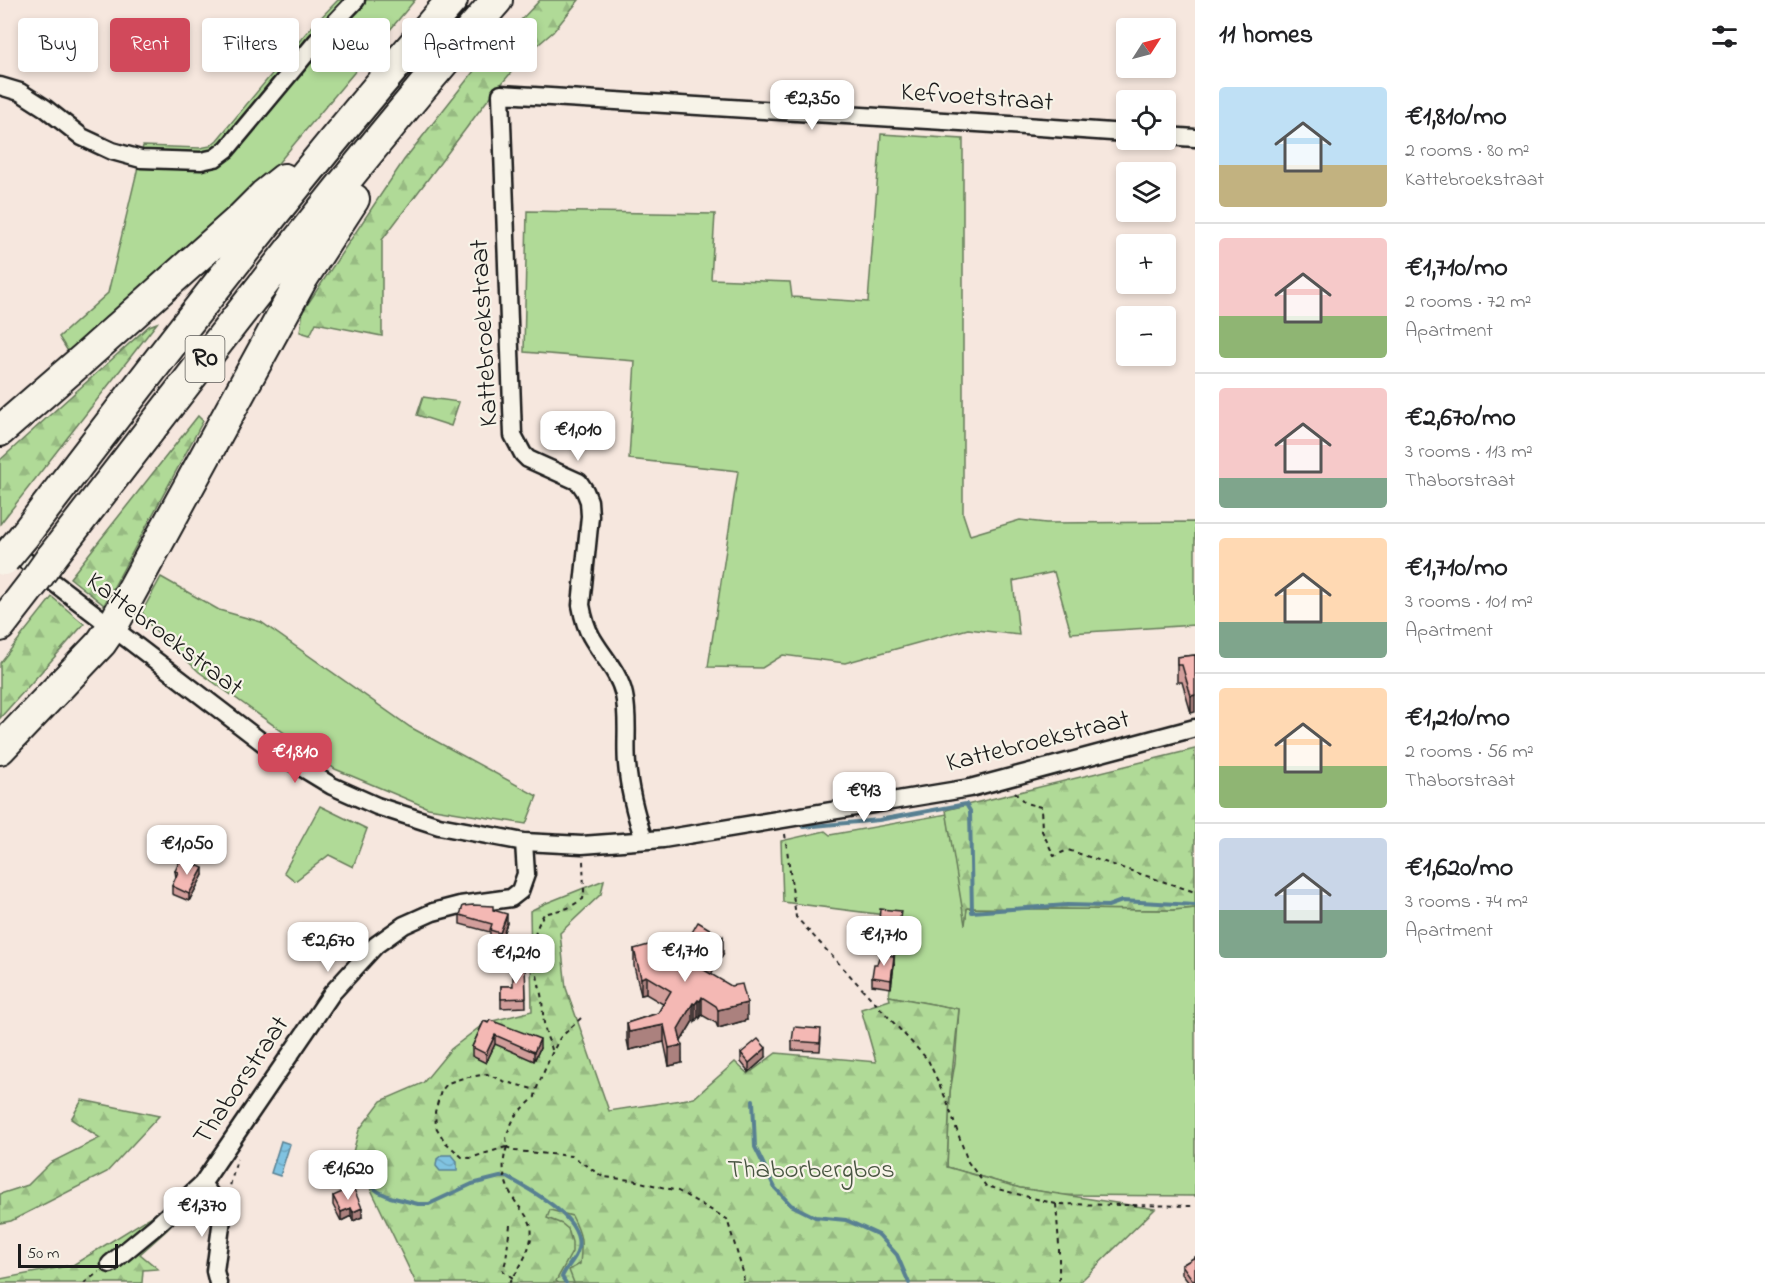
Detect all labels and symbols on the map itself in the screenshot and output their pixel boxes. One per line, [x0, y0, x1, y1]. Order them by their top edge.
north arrow [1116, 18, 1176, 78]
street label: Kefvoetstraat [899, 73, 1055, 123]
pin: €2,350 [763, 80, 861, 131]
street label: Kattebroekstraat [461, 238, 509, 428]
road number: R0 [186, 336, 224, 382]
pin: €1,010 [529, 411, 627, 462]
street label: Kattebroekstraat [77, 563, 251, 707]
street label: Kattebroekstraat [942, 700, 1134, 784]
pin: €1,810 [246, 733, 344, 784]
pin: €913 [828, 772, 900, 823]
pin: €1,050 [138, 825, 236, 876]
pin: €1,710 [835, 916, 933, 967]
pin: €2,670 [279, 922, 377, 973]
pin: €1,710 [636, 932, 734, 983]
pin: €1,210 [467, 934, 565, 985]
street label: Thaborstraat [184, 1008, 300, 1154]
pin: €1,620 [299, 1150, 397, 1201]
park label: Thaborbergbos [727, 1151, 895, 1190]
pin: €1,370 [153, 1187, 251, 1238]
scale bar [18, 1241, 118, 1268]

